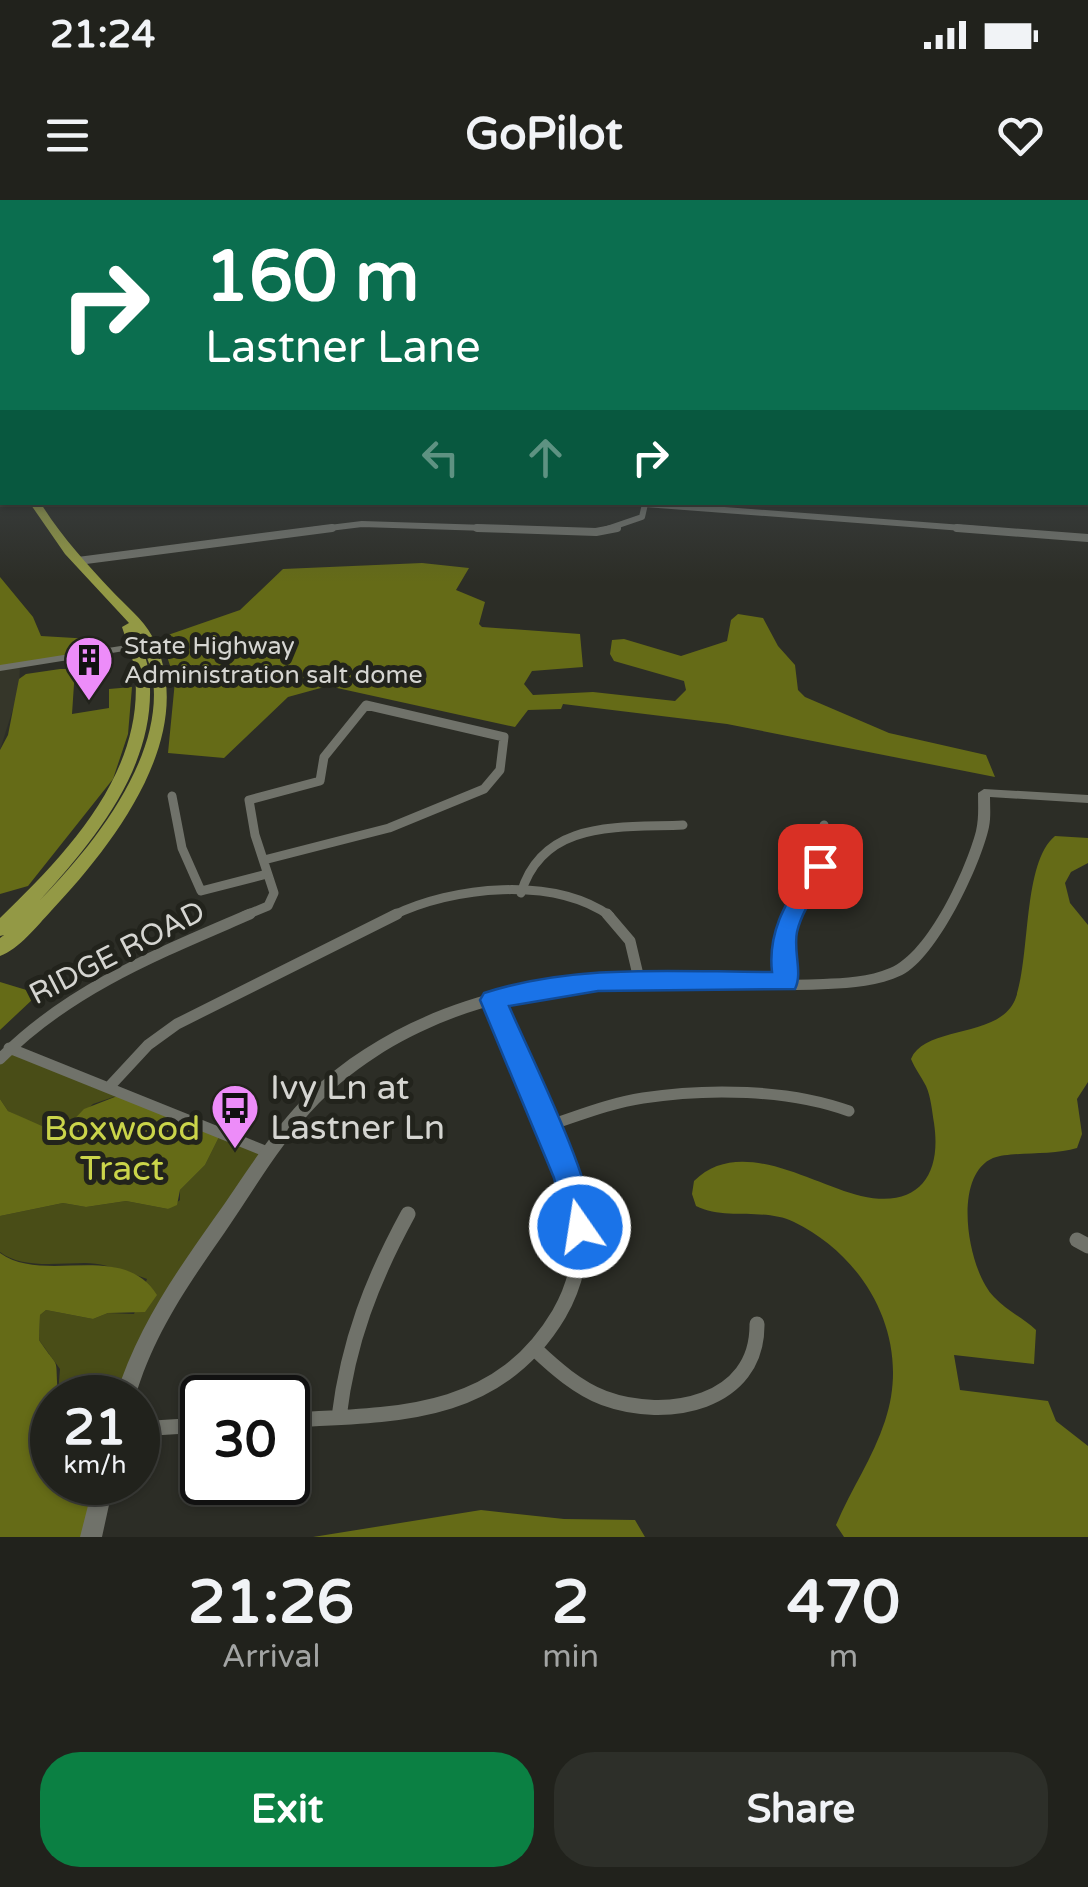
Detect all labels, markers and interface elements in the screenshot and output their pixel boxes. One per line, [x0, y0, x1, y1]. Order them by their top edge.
text: 21:24 [50, 12, 155, 58]
icon: menu [40, 108, 95, 163]
text: GoPilot [465, 108, 623, 162]
icon: heart [993, 108, 1048, 163]
text: 160 m [205, 236, 419, 320]
icon: right [40, 240, 170, 370]
text: Lastner Lane [205, 321, 481, 375]
icon: left [413, 430, 468, 485]
icon: ahead [518, 430, 573, 485]
icon: right [623, 430, 678, 485]
place label: State Highway Administration salt dome [124, 631, 423, 690]
building icon: State Highway Administration salt dome [63, 634, 115, 702]
pin [778, 824, 863, 909]
icon: arrive [793, 839, 848, 894]
street label: RIDGE ROAD [23, 893, 211, 1013]
place label: Ivy Ln at Lastner Ln [270, 1067, 445, 1149]
bus stop icon: Ivy Ln at Lastner Ln [209, 1082, 261, 1150]
park label: Boxwood Tract [44, 1108, 200, 1190]
position arrow [528, 1175, 632, 1279]
speed limit sign: 30 [180, 1375, 310, 1505]
text: 21 [64, 1398, 126, 1458]
text: km/h [64, 1450, 126, 1480]
text: 21:26 [188, 1567, 354, 1639]
text: 2 [552, 1567, 589, 1639]
text: 470 [787, 1567, 900, 1639]
text: Arrival [222, 1638, 321, 1676]
text: min [542, 1638, 599, 1676]
text: m [829, 1638, 858, 1676]
button: Exit [40, 1752, 534, 1867]
button: Share [554, 1752, 1048, 1867]

